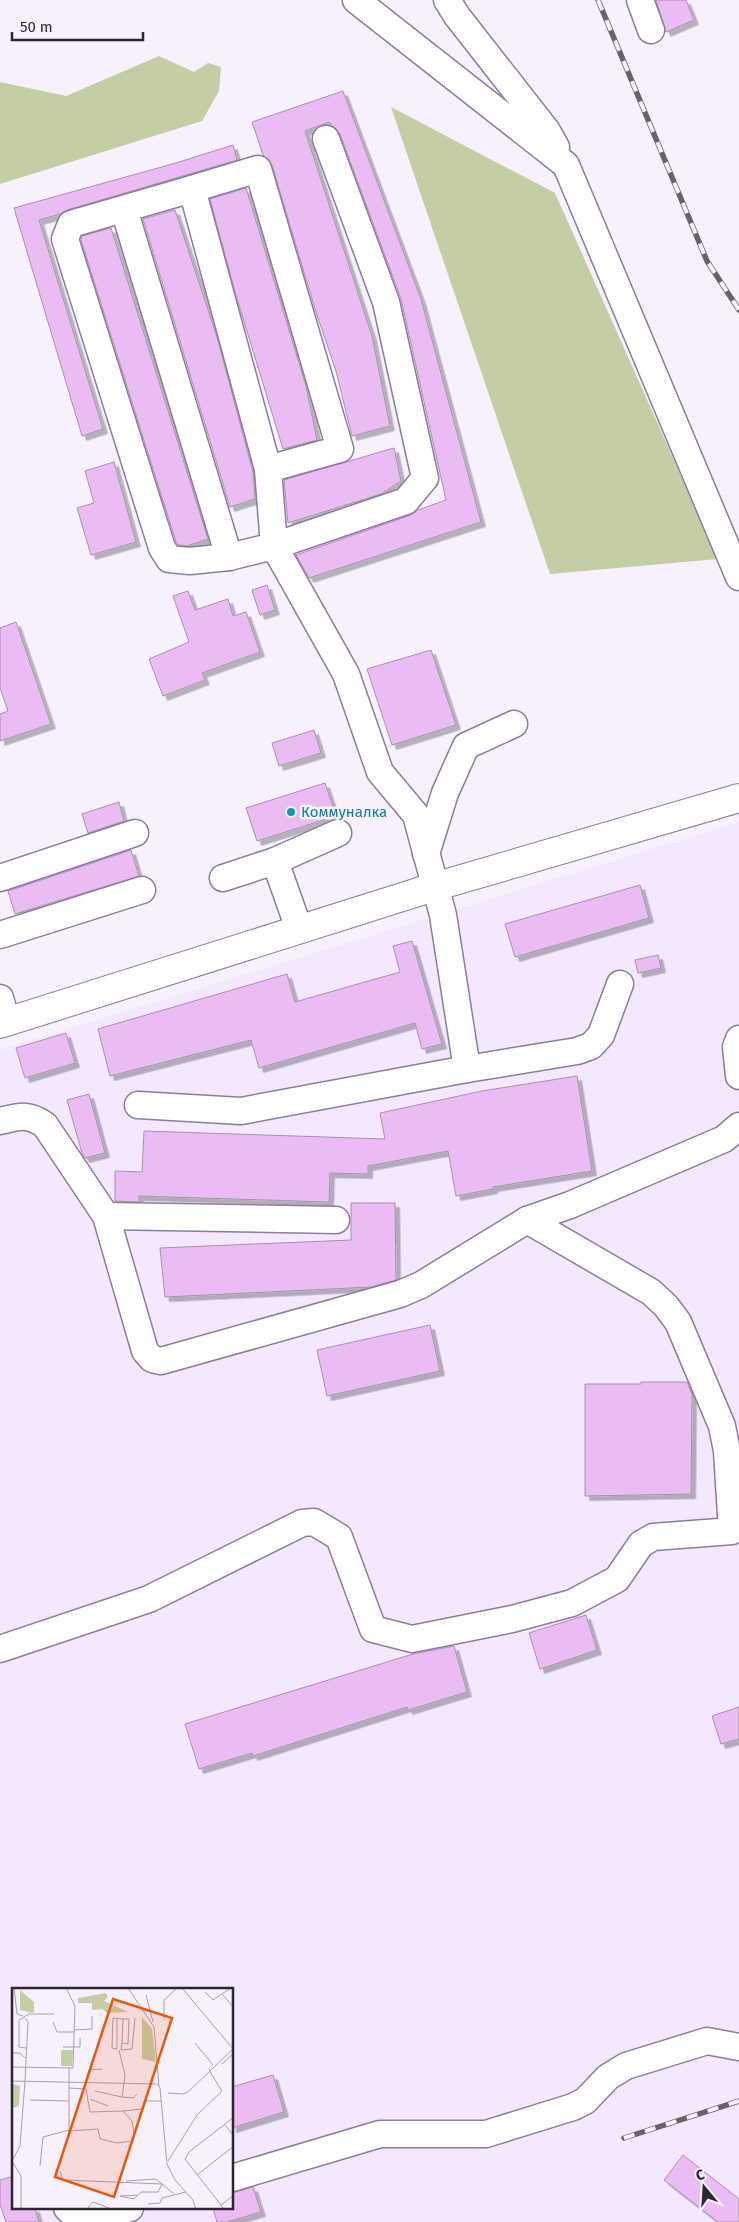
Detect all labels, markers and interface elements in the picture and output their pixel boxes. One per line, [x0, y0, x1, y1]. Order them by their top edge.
scale bar [12, 10, 144, 42]
text: 50 m [20, 18, 53, 36]
place label: Коммуналка [301, 803, 387, 821]
marker: Коммуналка [285, 806, 297, 818]
inset map [12, 1988, 234, 2210]
north arrow [679, 2162, 729, 2212]
text: С [694, 2166, 707, 2184]

